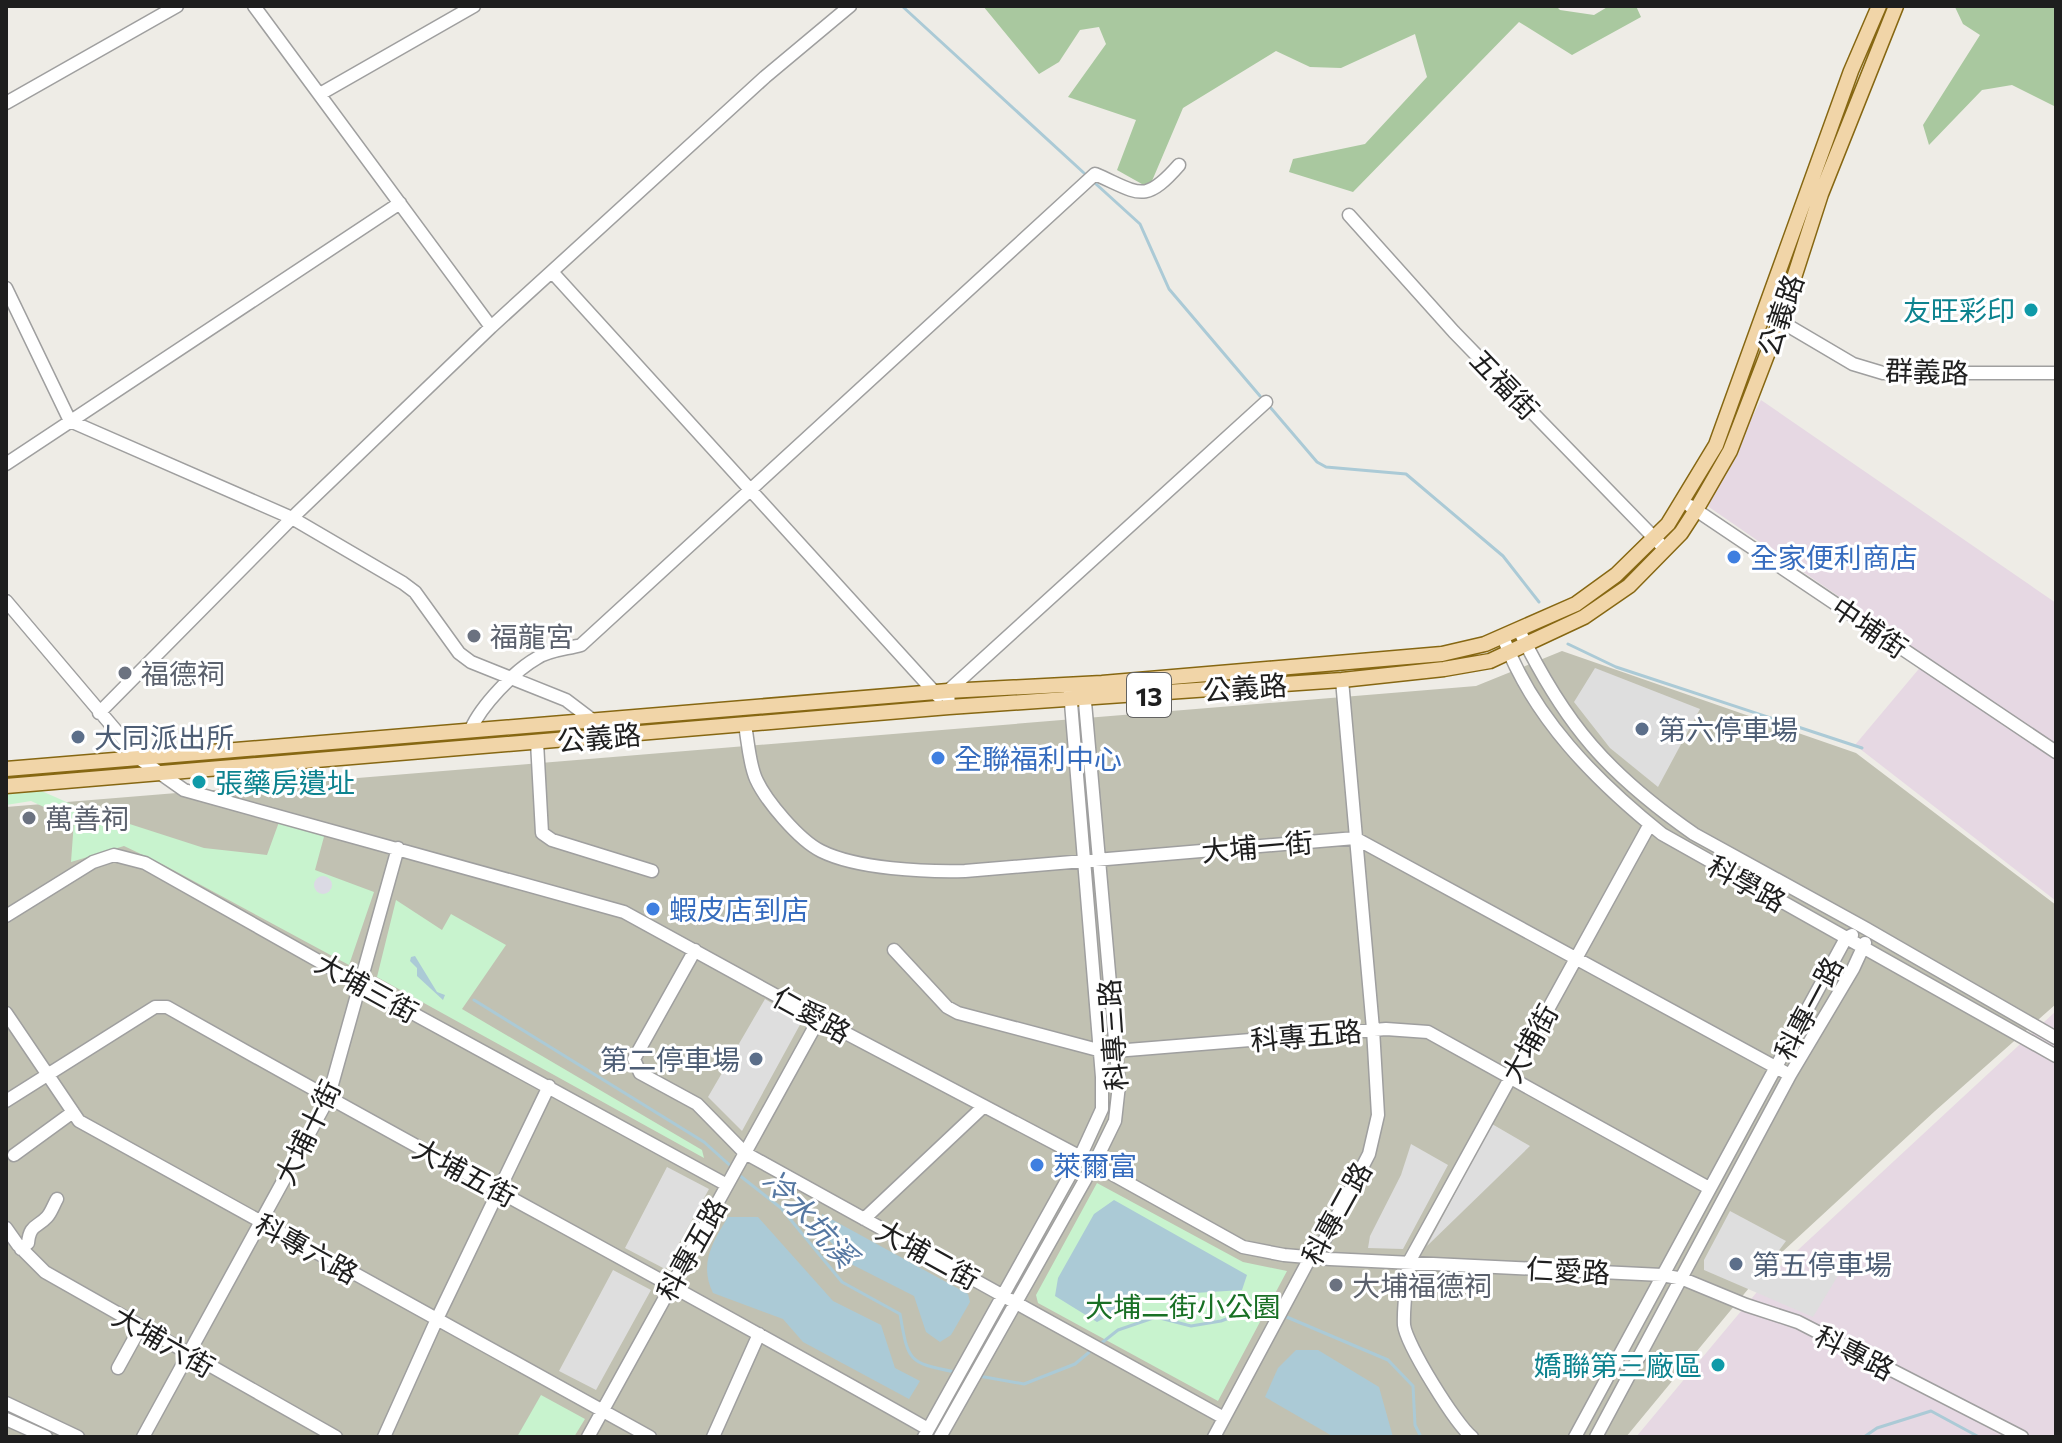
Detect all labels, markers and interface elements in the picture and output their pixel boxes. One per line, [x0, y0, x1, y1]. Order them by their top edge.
street label: 公義路 [1750, 270, 1810, 360]
place label: 友旺彩印 [1903, 293, 2015, 327]
marker: 友旺彩印 [2022, 301, 2040, 319]
street label: 五福街 [1464, 342, 1546, 426]
street label: 群義路 [1884, 353, 1970, 389]
place label: 全家便利商店 [1750, 540, 1918, 574]
marker: 全家便利商店 [1725, 548, 1743, 566]
street label: 中埔街 [1826, 589, 1914, 665]
place label: 福龍宮 [490, 619, 574, 653]
marker: 福龍宮 [465, 627, 483, 645]
place label: 福德祠 [141, 656, 225, 690]
marker: 福德祠 [116, 664, 134, 682]
street label: 公義路 [1202, 667, 1288, 707]
road number: 13 [1127, 673, 1171, 717]
place label: 第六停車場 [1658, 712, 1798, 746]
street label: 公義路 [556, 716, 642, 758]
place label: 大同派出所 [94, 720, 234, 754]
marker: 第六停車場 [1633, 720, 1651, 738]
marker: 大同派出所 [69, 728, 87, 746]
place label: 全聯福利中心 [954, 741, 1122, 775]
marker: 全聯福利中心 [929, 749, 947, 767]
place label: 張藥房遺址 [215, 765, 355, 799]
marker: 張藥房遺址 [190, 773, 208, 791]
place label: 萬善祠 [45, 801, 129, 835]
marker: 萬善祠 [20, 809, 38, 827]
street label: 大埔一街 [1200, 824, 1314, 868]
street label: 科學路 [1702, 848, 1792, 918]
place label: 蝦皮店到店 [669, 892, 809, 926]
marker: 蝦皮店到店 [644, 900, 662, 918]
street label: 大埔三街 [310, 945, 424, 1029]
street label: 科專一路 [1767, 951, 1849, 1065]
street label: 科專三路 [1091, 978, 1133, 1092]
street label: 仁愛路 [767, 979, 857, 1049]
street label: 大埔街 [1494, 998, 1564, 1088]
street label: 科專五路 [1249, 1013, 1363, 1057]
place label: 第二停車場 [600, 1042, 740, 1076]
marker: 第二停車場 [747, 1050, 765, 1068]
street label: 大埔十街 [267, 1074, 347, 1190]
street label: 大埔五街 [408, 1131, 522, 1213]
place label: 萊爾富 [1053, 1148, 1137, 1182]
marker: 萊爾富 [1028, 1156, 1046, 1174]
street label: 科專二路 [1294, 1156, 1378, 1270]
water label: 冷水坑溪 [757, 1161, 868, 1276]
street label: 科專五路 [649, 1192, 733, 1306]
street label: 科專六路 [250, 1206, 364, 1290]
street label: 大埔二街 [871, 1212, 985, 1296]
place label: 第五停車場 [1752, 1247, 1892, 1281]
street label: 仁愛路 [1525, 1251, 1611, 1289]
marker: 第五停車場 [1727, 1255, 1745, 1273]
place label: 大埔福德祠 [1352, 1268, 1492, 1302]
marker: 大埔福德祠 [1327, 1276, 1345, 1294]
park label: 大埔二街小公園 [1085, 1289, 1281, 1323]
street label: 大埔六街 [107, 1298, 221, 1384]
street label: 科專路 [1810, 1318, 1900, 1386]
place label: 嬌聯第三廠區 [1534, 1348, 1702, 1382]
marker: 嬌聯第三廠區 [1709, 1356, 1727, 1374]

